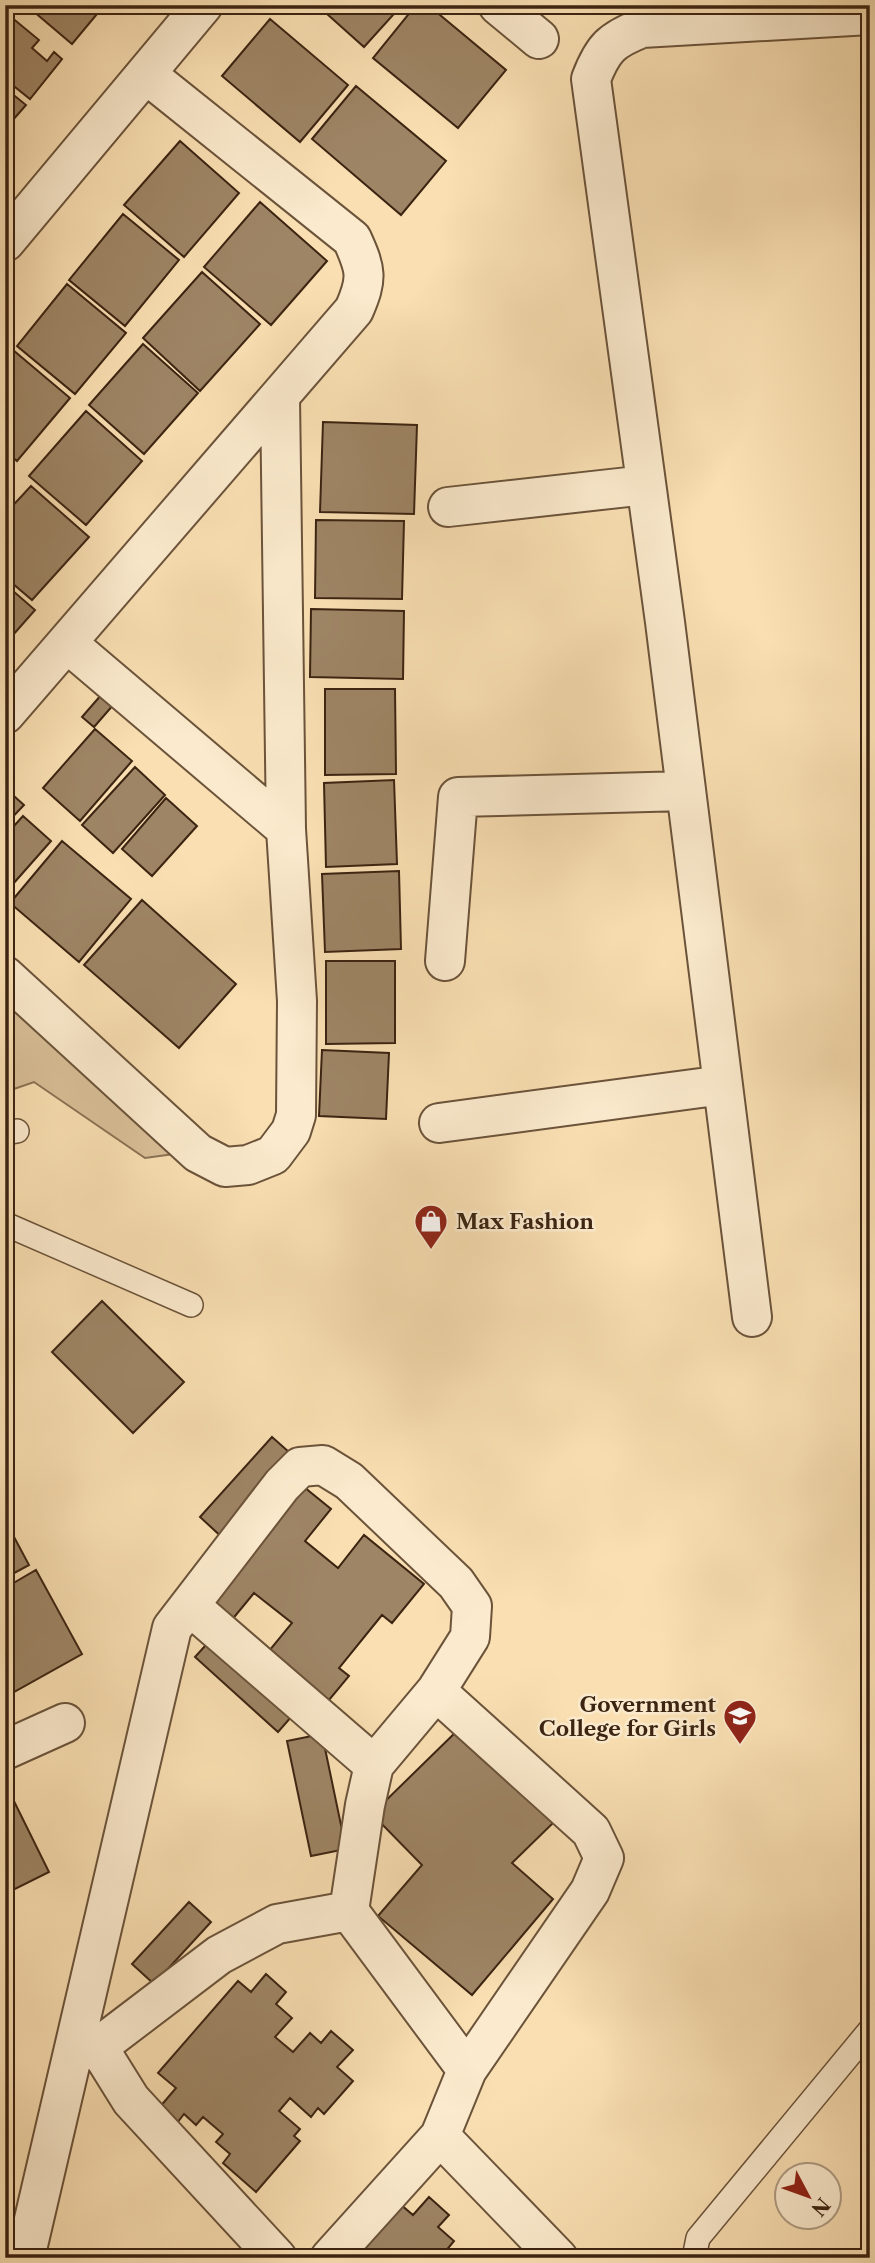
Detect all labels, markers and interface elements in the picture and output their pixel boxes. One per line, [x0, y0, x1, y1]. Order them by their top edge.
shop icon: Max Fashion [412, 1202, 450, 1251]
place label: Max Fashion [456, 1209, 594, 1234]
place label: Government College for Girls [539, 1692, 717, 1741]
school or university icon: Government College for Girls [721, 1697, 759, 1746]
north arrow [774, 2162, 844, 2232]
text: N [806, 2193, 835, 2221]

